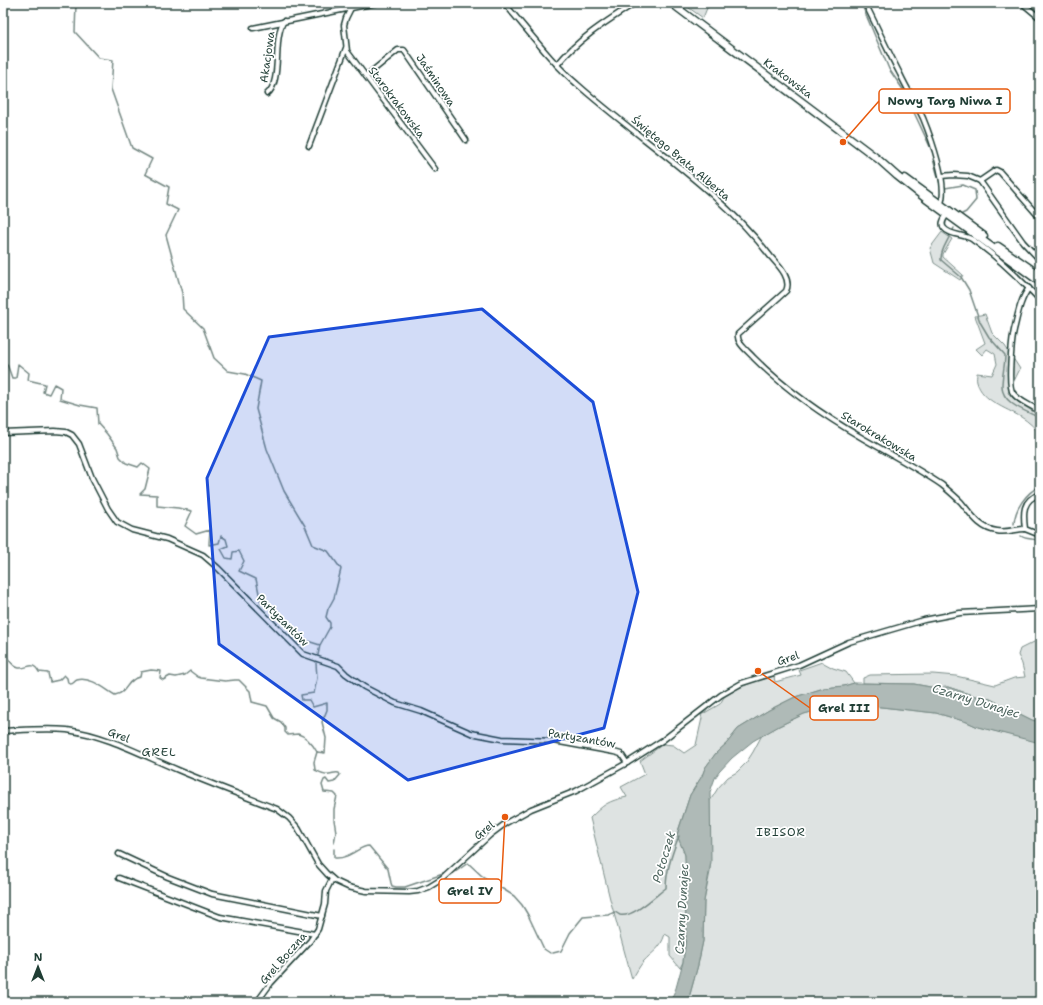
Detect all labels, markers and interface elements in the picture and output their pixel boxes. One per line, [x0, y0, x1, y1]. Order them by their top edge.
street label: Akacjowa [256, 30, 279, 84]
street label: Jaśminowa [412, 51, 459, 110]
street label: Krakowska [760, 55, 815, 102]
street label: Starokrakowska [365, 64, 428, 141]
callout: Nowy Targ Niwa I [879, 89, 1010, 113]
text: Nowy Targ Niwa I [888, 93, 1003, 109]
street label: Świętego Brata Alberta [628, 112, 734, 204]
street label: Starokrakowska [838, 408, 919, 465]
street label: Partyzantów [253, 591, 312, 650]
street label: Grel [775, 648, 802, 669]
water label: Czarny Dunajec [930, 680, 1022, 722]
callout: Grel III [810, 696, 878, 720]
text: Grel III [818, 700, 870, 716]
street label: Grel [106, 724, 133, 747]
street label: Partyzantów [547, 725, 617, 752]
district label: GREL [141, 744, 177, 760]
street label: Grel [471, 817, 498, 843]
district label: IBISOR [756, 824, 806, 840]
water label: Potoczek [649, 829, 679, 885]
water label: Czarny Dunajec [672, 863, 692, 955]
callout: Grel IV [439, 879, 501, 903]
text: Grel IV [447, 883, 494, 899]
street label: Grel Boczna [257, 929, 310, 988]
north arrow [18, 947, 58, 987]
text: N [34, 950, 43, 965]

